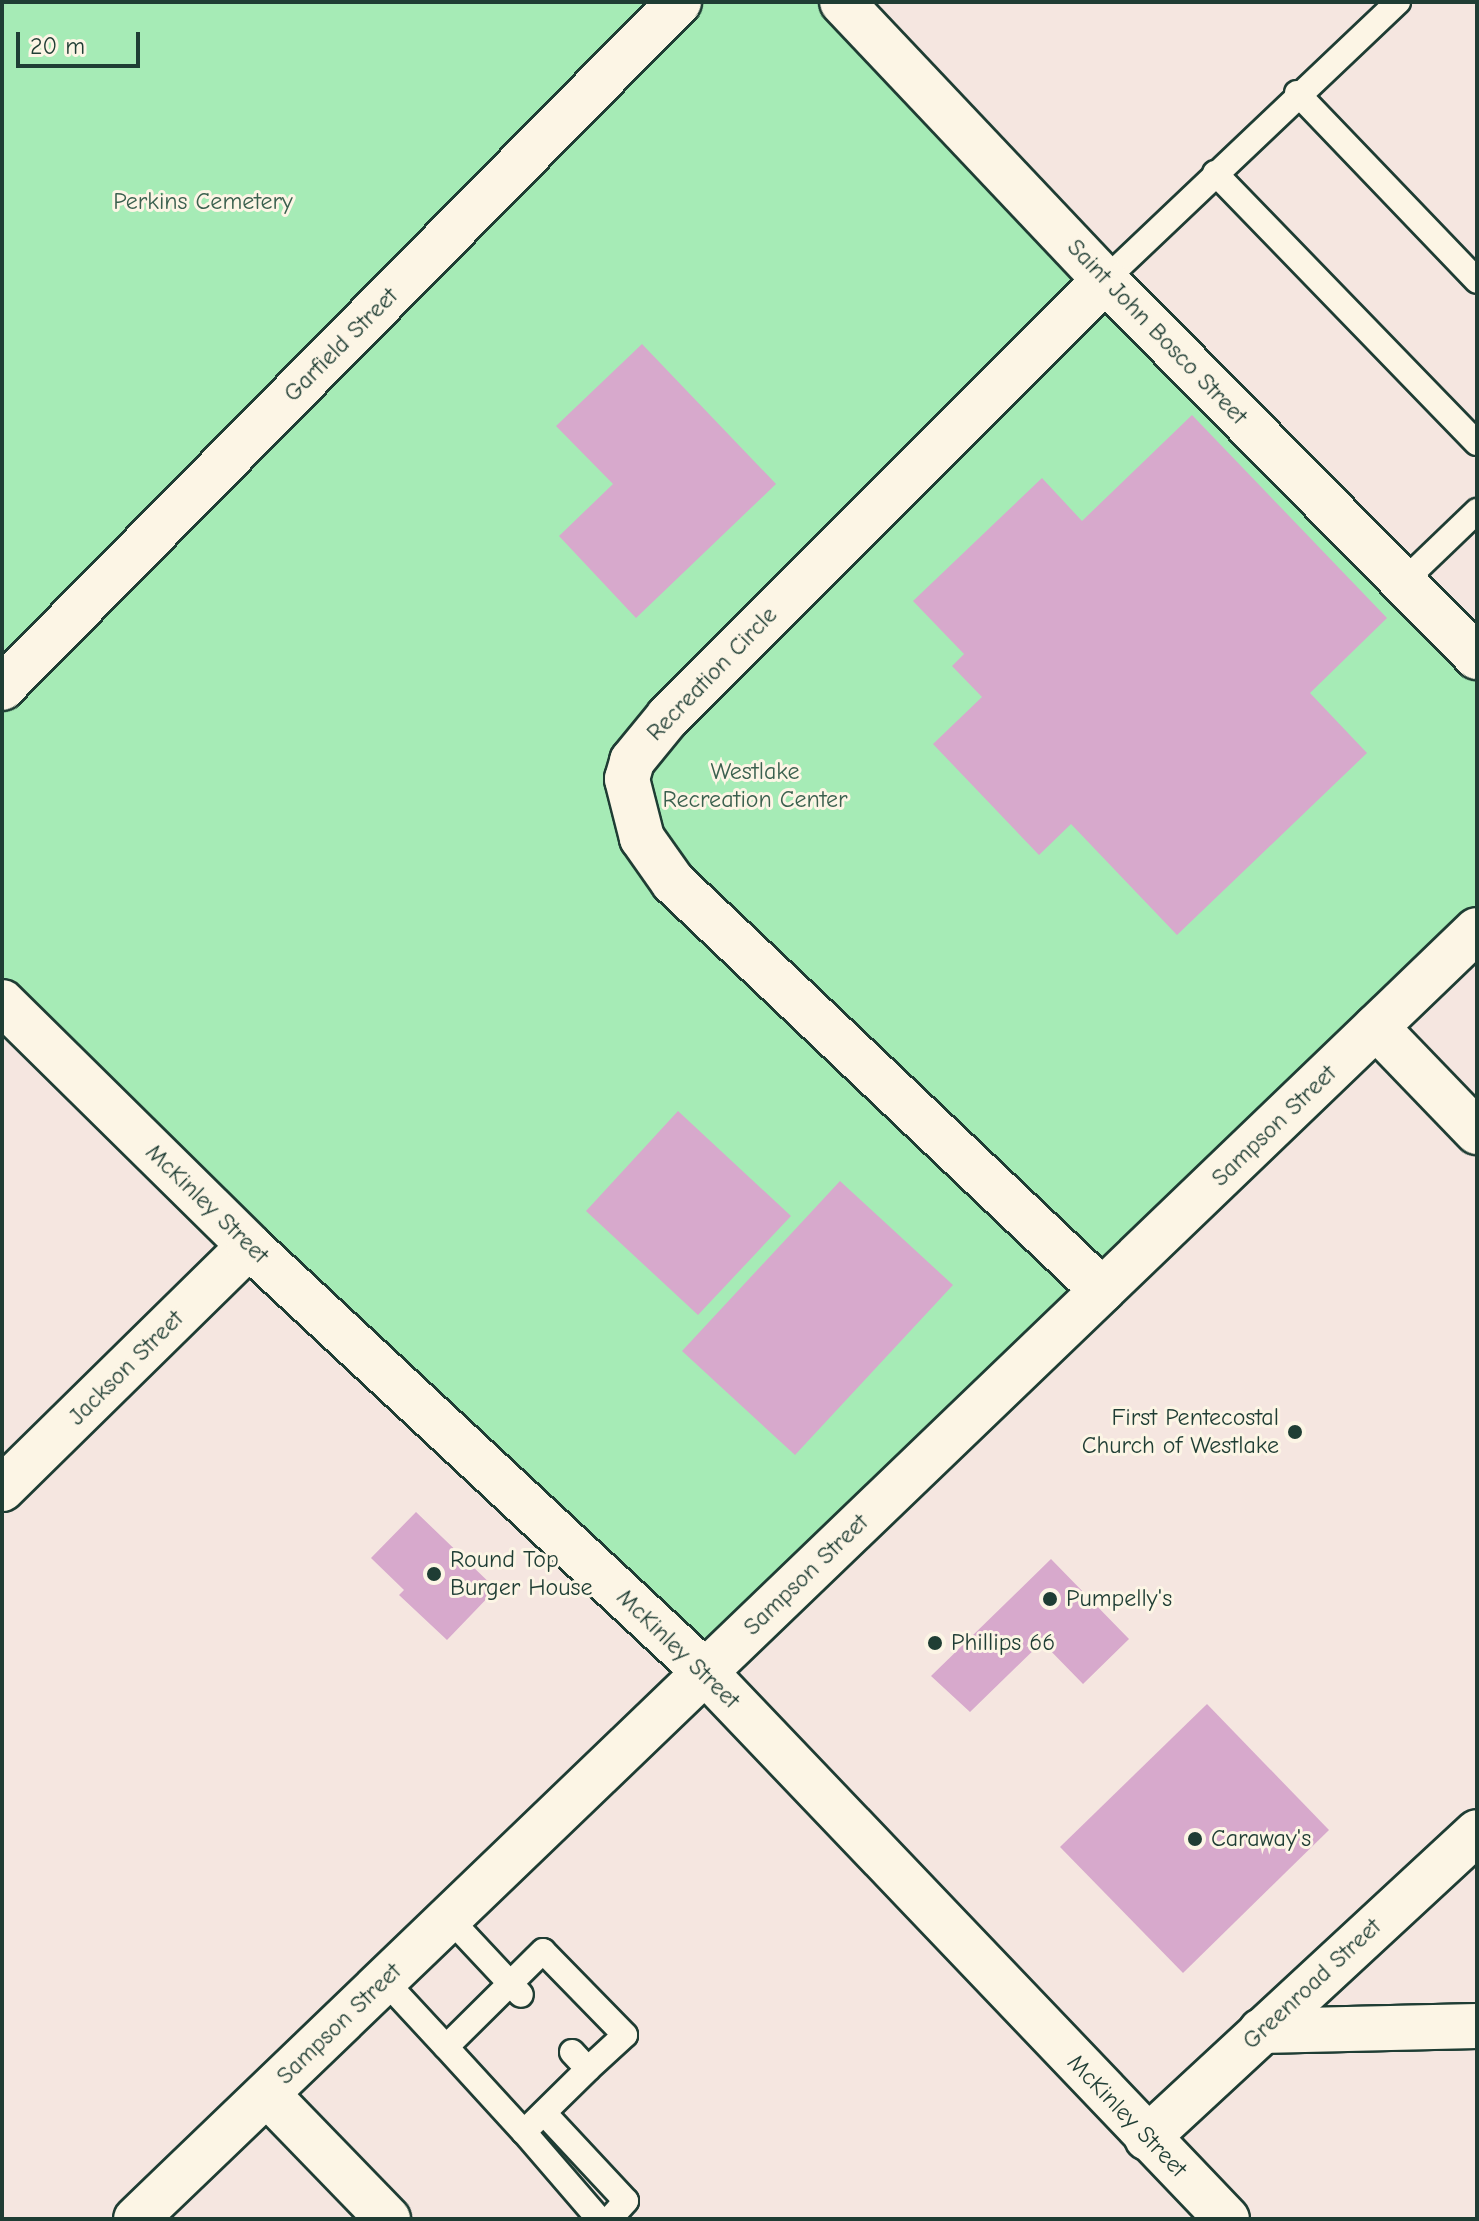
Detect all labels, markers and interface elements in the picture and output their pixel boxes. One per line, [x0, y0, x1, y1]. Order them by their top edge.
scale bar [20, 16, 144, 66]
text: 20 m [30, 32, 85, 60]
park label: Perkins Cemetery [113, 188, 293, 216]
street label: Saint John Bosco Street [1061, 233, 1253, 431]
street label: Garfield Street [278, 282, 404, 408]
street label: Recreation Circle [641, 601, 783, 747]
park label: Westlake Recreation Center [662, 758, 848, 814]
street label: Sampson Street [1206, 1059, 1342, 1193]
street label: McKinley Street [139, 1138, 275, 1270]
street label: Jackson Street [63, 1305, 189, 1431]
place label: First Pentecostal Church of Westlake [1082, 1404, 1279, 1460]
marker: First Pentecostal Church of Westlake [1286, 1423, 1304, 1441]
street label: Sampson Street [738, 1508, 874, 1642]
place label: Round Top Burger House [450, 1546, 592, 1602]
marker: Round Top Burger House [425, 1565, 443, 1583]
street label: McKinley Street [610, 1583, 746, 1715]
place label: Pumpelly's [1066, 1585, 1172, 1613]
marker: Pumpelly's [1041, 1590, 1059, 1608]
place label: Phillips 66 [951, 1629, 1055, 1657]
marker: Phillips 66 [926, 1634, 944, 1652]
place label: Caraway's [1211, 1825, 1311, 1853]
marker: Caraway's [1186, 1830, 1204, 1848]
street label: Greenroad Street [1237, 1913, 1387, 2055]
street label: Sampson Street [271, 1957, 407, 2091]
street label: McKinley Street [1061, 2048, 1193, 2184]

